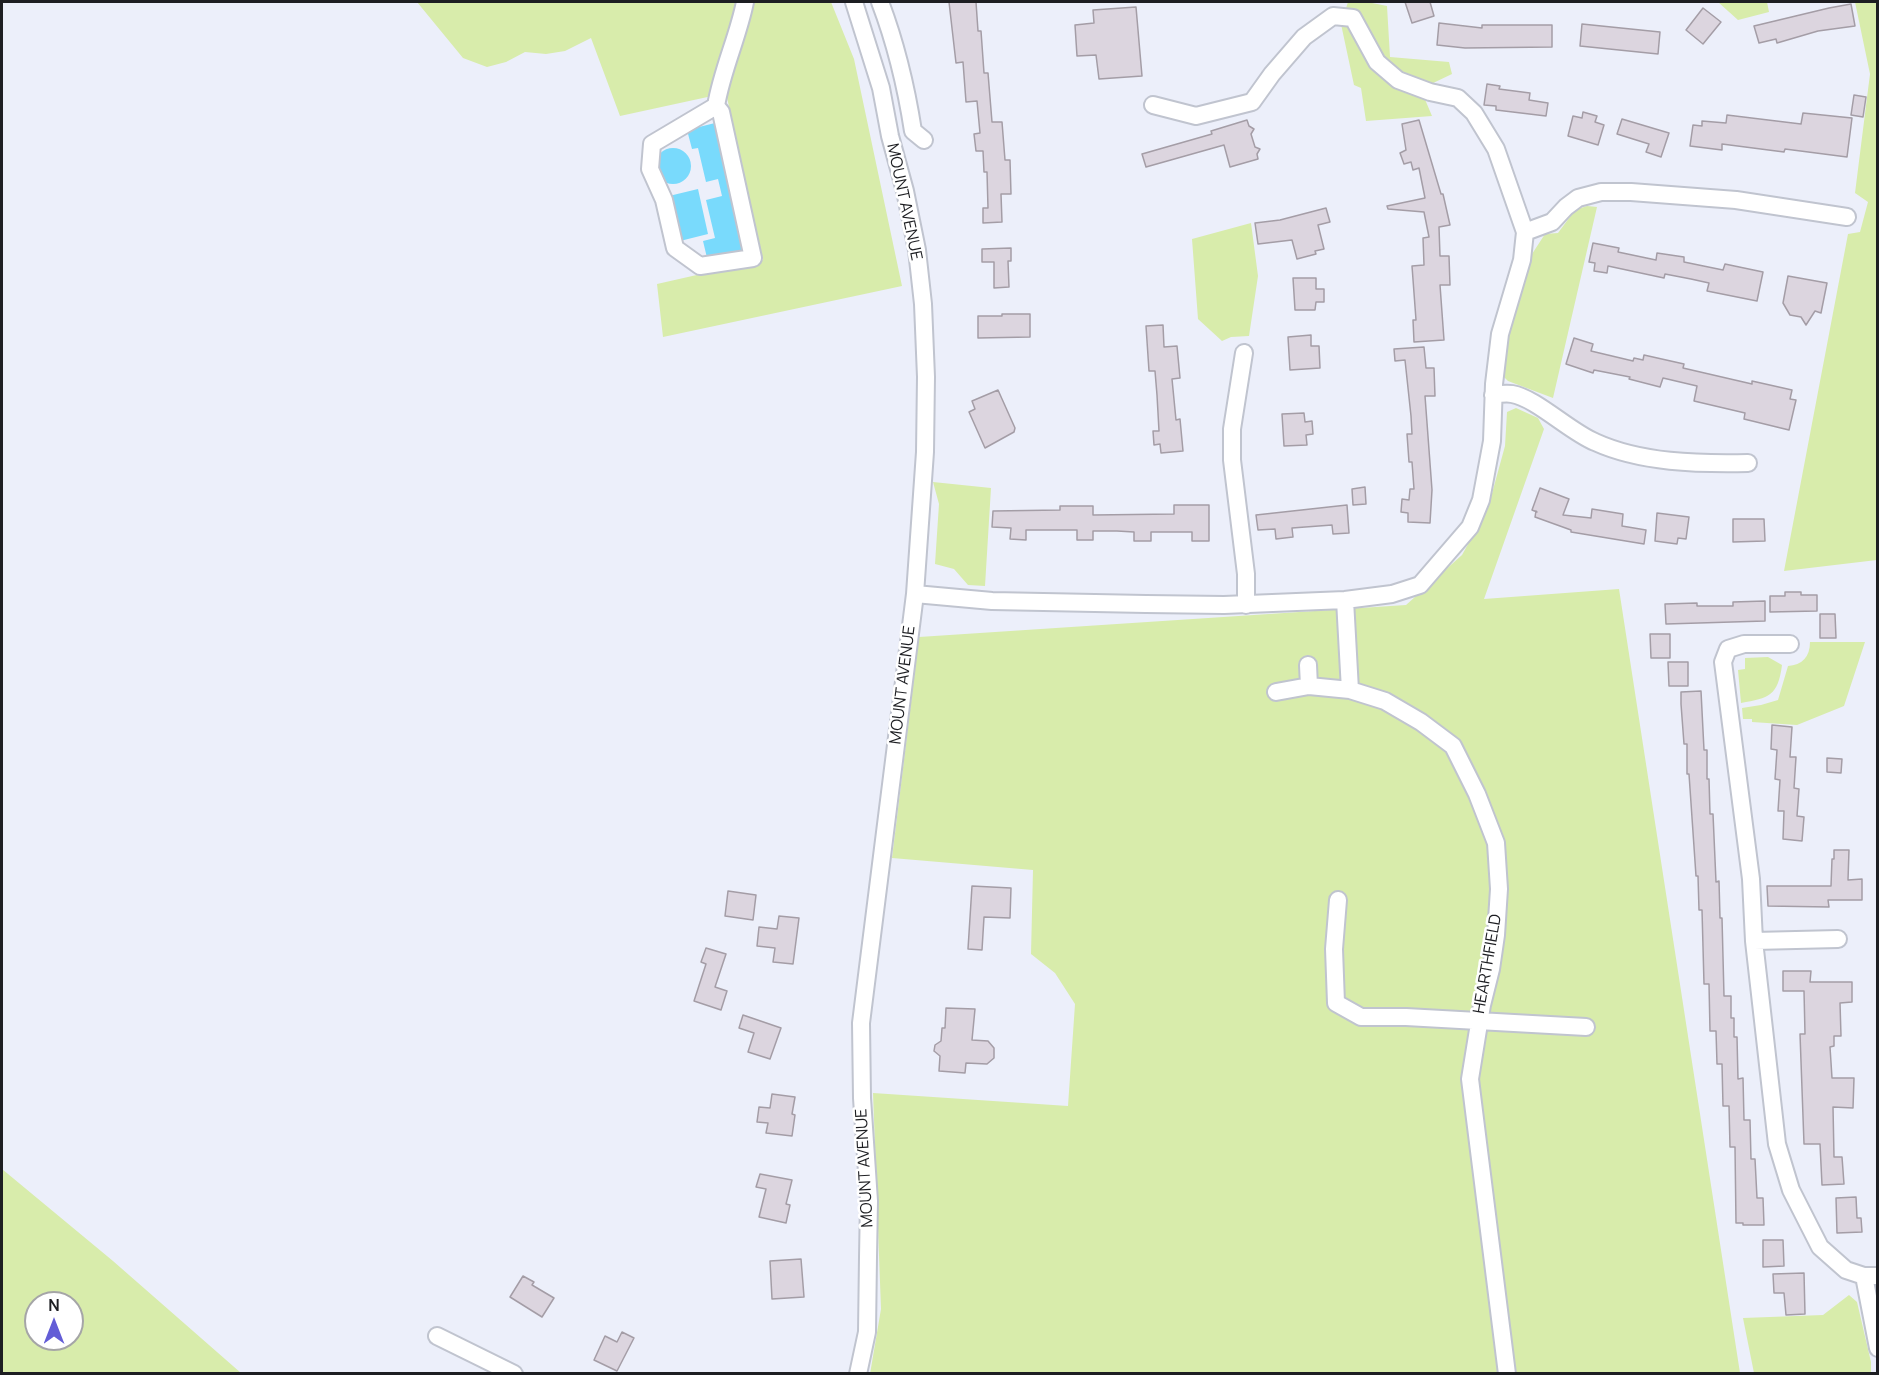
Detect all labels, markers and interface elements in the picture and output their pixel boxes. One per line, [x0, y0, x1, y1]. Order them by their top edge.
street label: MOUNT AVENUE [882, 142, 926, 262]
street label: MOUNT AVENUE [886, 625, 920, 745]
street label: HEARTHFIELD [1470, 913, 1506, 1015]
street label: MOUNT AVENUE [852, 1108, 878, 1228]
north arrow [24, 1291, 84, 1351]
text: N [48, 1294, 60, 1316]

